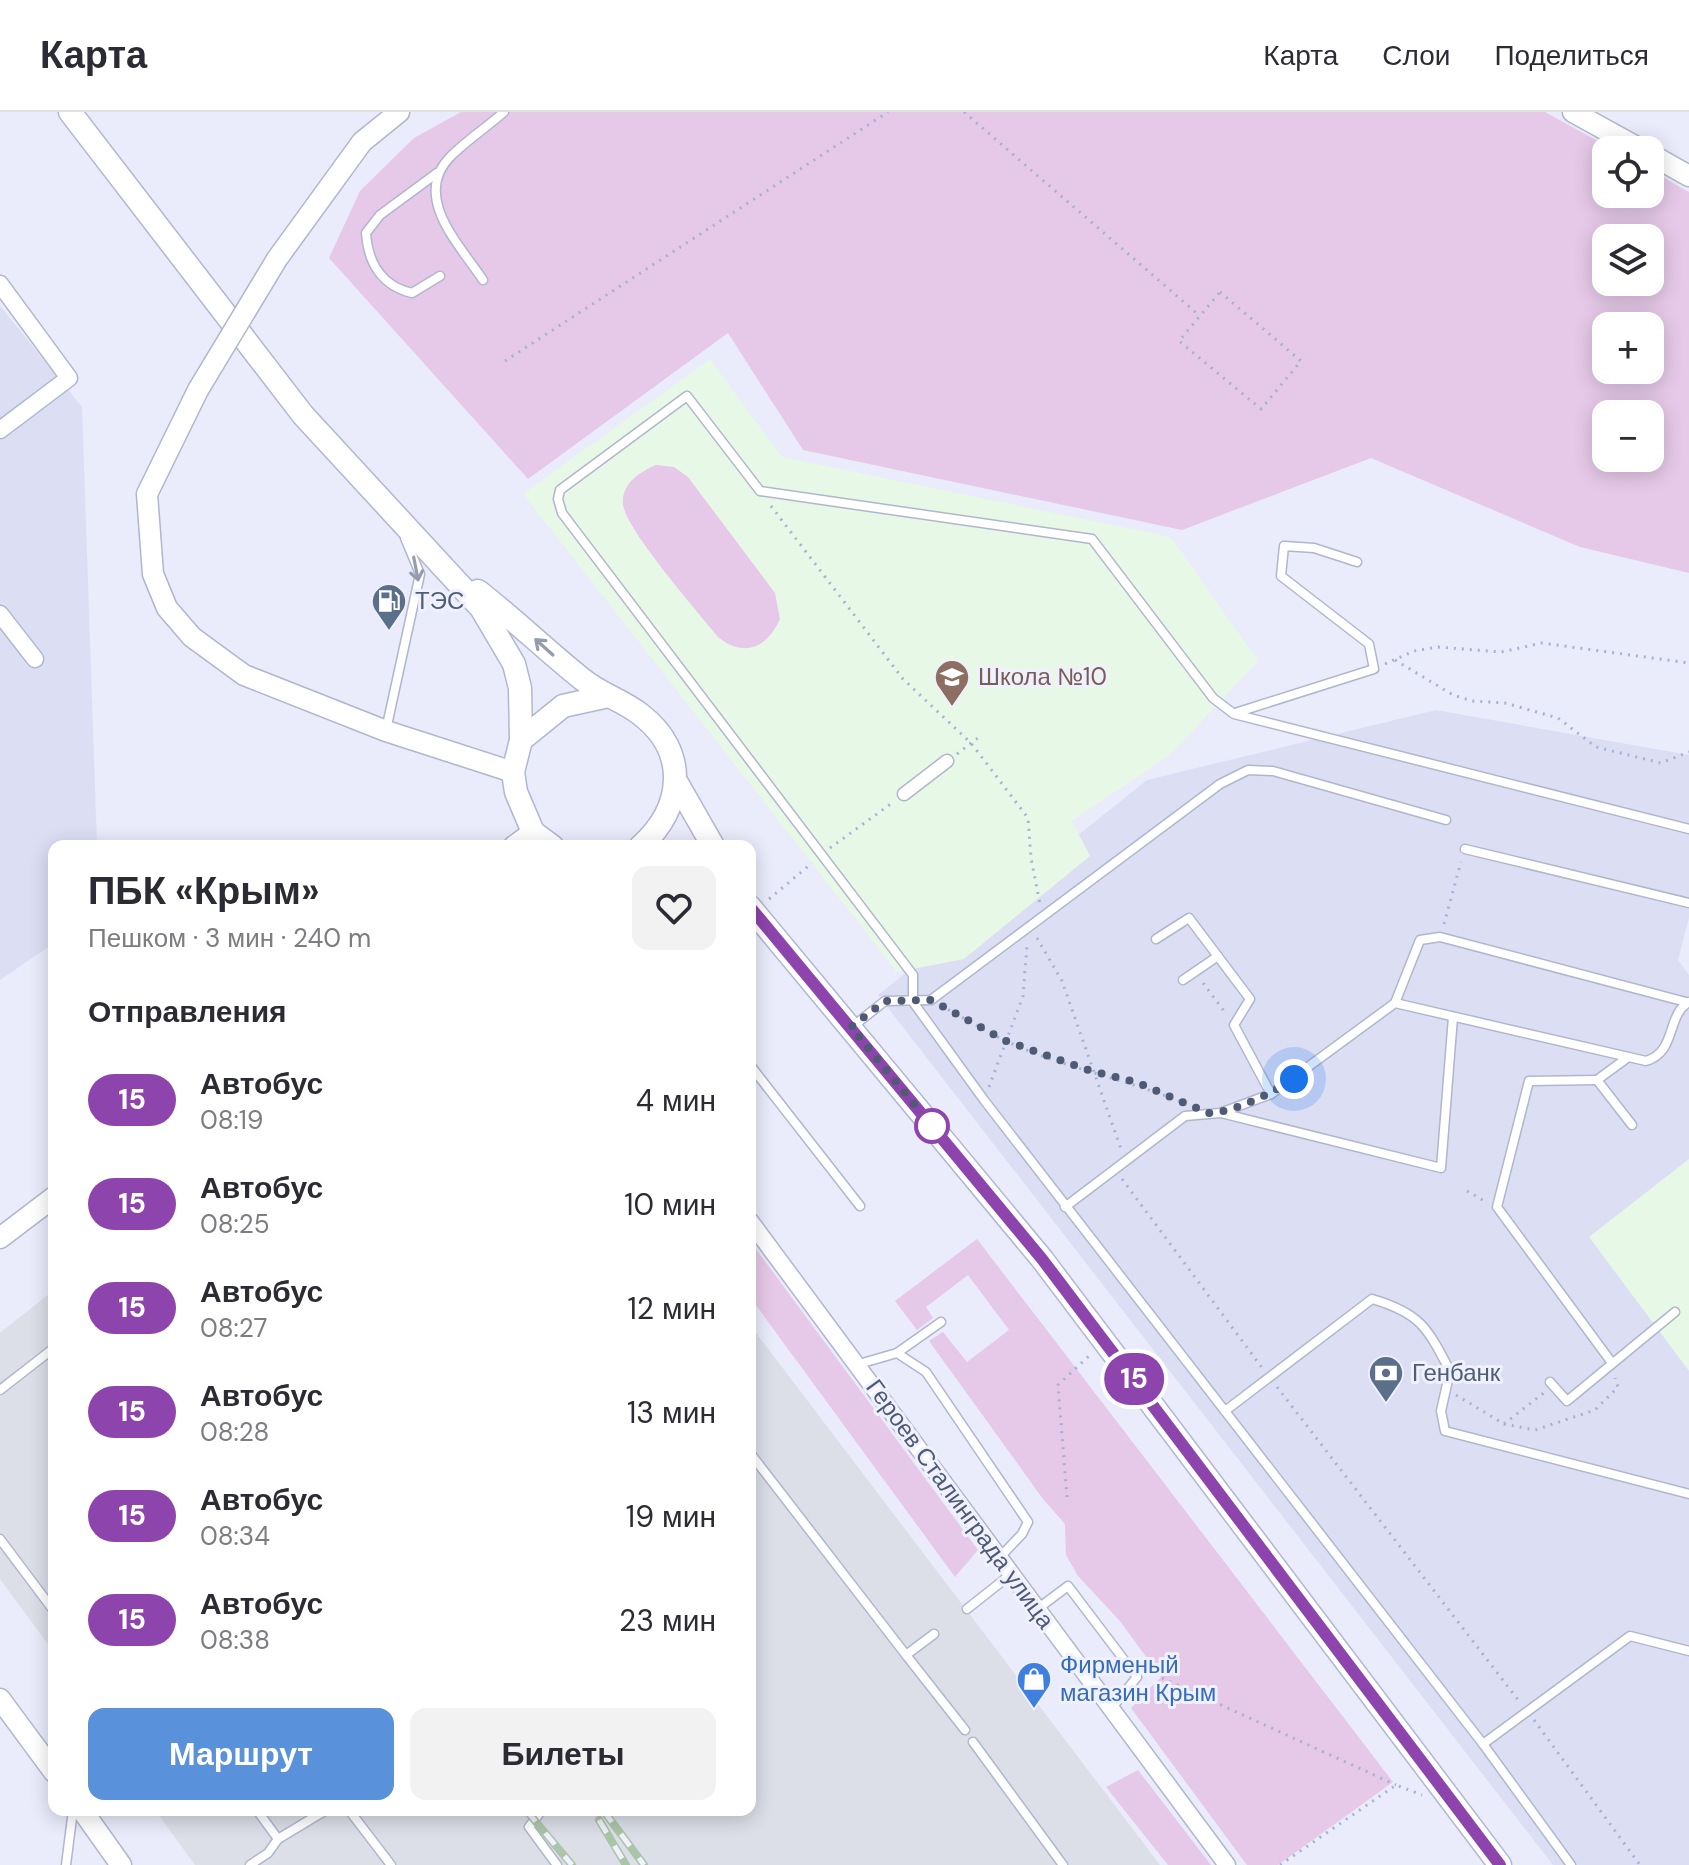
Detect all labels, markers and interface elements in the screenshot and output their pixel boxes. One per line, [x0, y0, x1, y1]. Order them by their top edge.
text: Карта [40, 30, 147, 80]
text: Карта [1263, 37, 1338, 74]
text: Слои [1382, 37, 1450, 74]
text: Поделиться [1494, 37, 1649, 74]
map controls [1592, 136, 1664, 472]
button: locate [1592, 136, 1664, 208]
button: layers [1592, 224, 1664, 296]
button: + [1592, 312, 1664, 384]
button: − [1592, 400, 1664, 472]
one-way arrow [410, 555, 425, 581]
fuel station icon: ТЭС [370, 582, 408, 632]
place label: ТЭС [415, 585, 464, 616]
one-way arrow [534, 639, 554, 657]
school or university icon: Школа №10 [933, 658, 971, 708]
place label: Школа №10 [978, 661, 1107, 692]
text: ПБК «Крым» [88, 866, 320, 916]
button: heart [632, 866, 716, 950]
text: Пешком · 3 мин · 240 m [88, 921, 371, 955]
text: Отправления [88, 992, 287, 1031]
your location [1274, 1059, 1314, 1099]
text: Автобус [200, 1064, 323, 1103]
text: 15 [118, 1081, 146, 1118]
text: 4 мин [636, 1081, 716, 1120]
text: 08:19 [200, 1103, 263, 1137]
unlabelled marker [915, 1109, 949, 1143]
text: Автобус [200, 1168, 323, 1207]
text: 15 [118, 1185, 146, 1222]
text: 10 мин [624, 1185, 716, 1224]
text: 08:25 [200, 1207, 270, 1241]
text: Автобус [200, 1272, 323, 1311]
text: 15 [118, 1289, 146, 1326]
text: 12 мин [627, 1289, 716, 1328]
text: 08:27 [200, 1311, 267, 1345]
line badge: 15 [1098, 1353, 1170, 1405]
bank icon: Генбанк [1367, 1354, 1405, 1404]
place label: Генбанк [1412, 1357, 1501, 1388]
text: 15 [1120, 1360, 1148, 1397]
street label: Героев Сталинграда улица [859, 1373, 1062, 1635]
text: Автобус [200, 1376, 323, 1415]
text: 15 [118, 1393, 146, 1430]
text: 13 мин [627, 1393, 716, 1432]
text: 08:28 [200, 1415, 269, 1449]
text: Автобус [200, 1480, 323, 1519]
text: 15 [118, 1497, 146, 1534]
text: 19 мин [626, 1497, 716, 1536]
text: 08:34 [200, 1519, 270, 1553]
text: Автобус [200, 1584, 323, 1623]
text: 15 [118, 1601, 146, 1638]
text: 23 мин [619, 1601, 716, 1640]
text: 08:38 [200, 1623, 270, 1657]
place label: Фирменый магазин Крым [1060, 1649, 1216, 1708]
shop icon: Фирменый магазин Крым [1015, 1660, 1053, 1710]
button: Маршрут [88, 1708, 394, 1800]
button: Билеты [410, 1708, 716, 1800]

